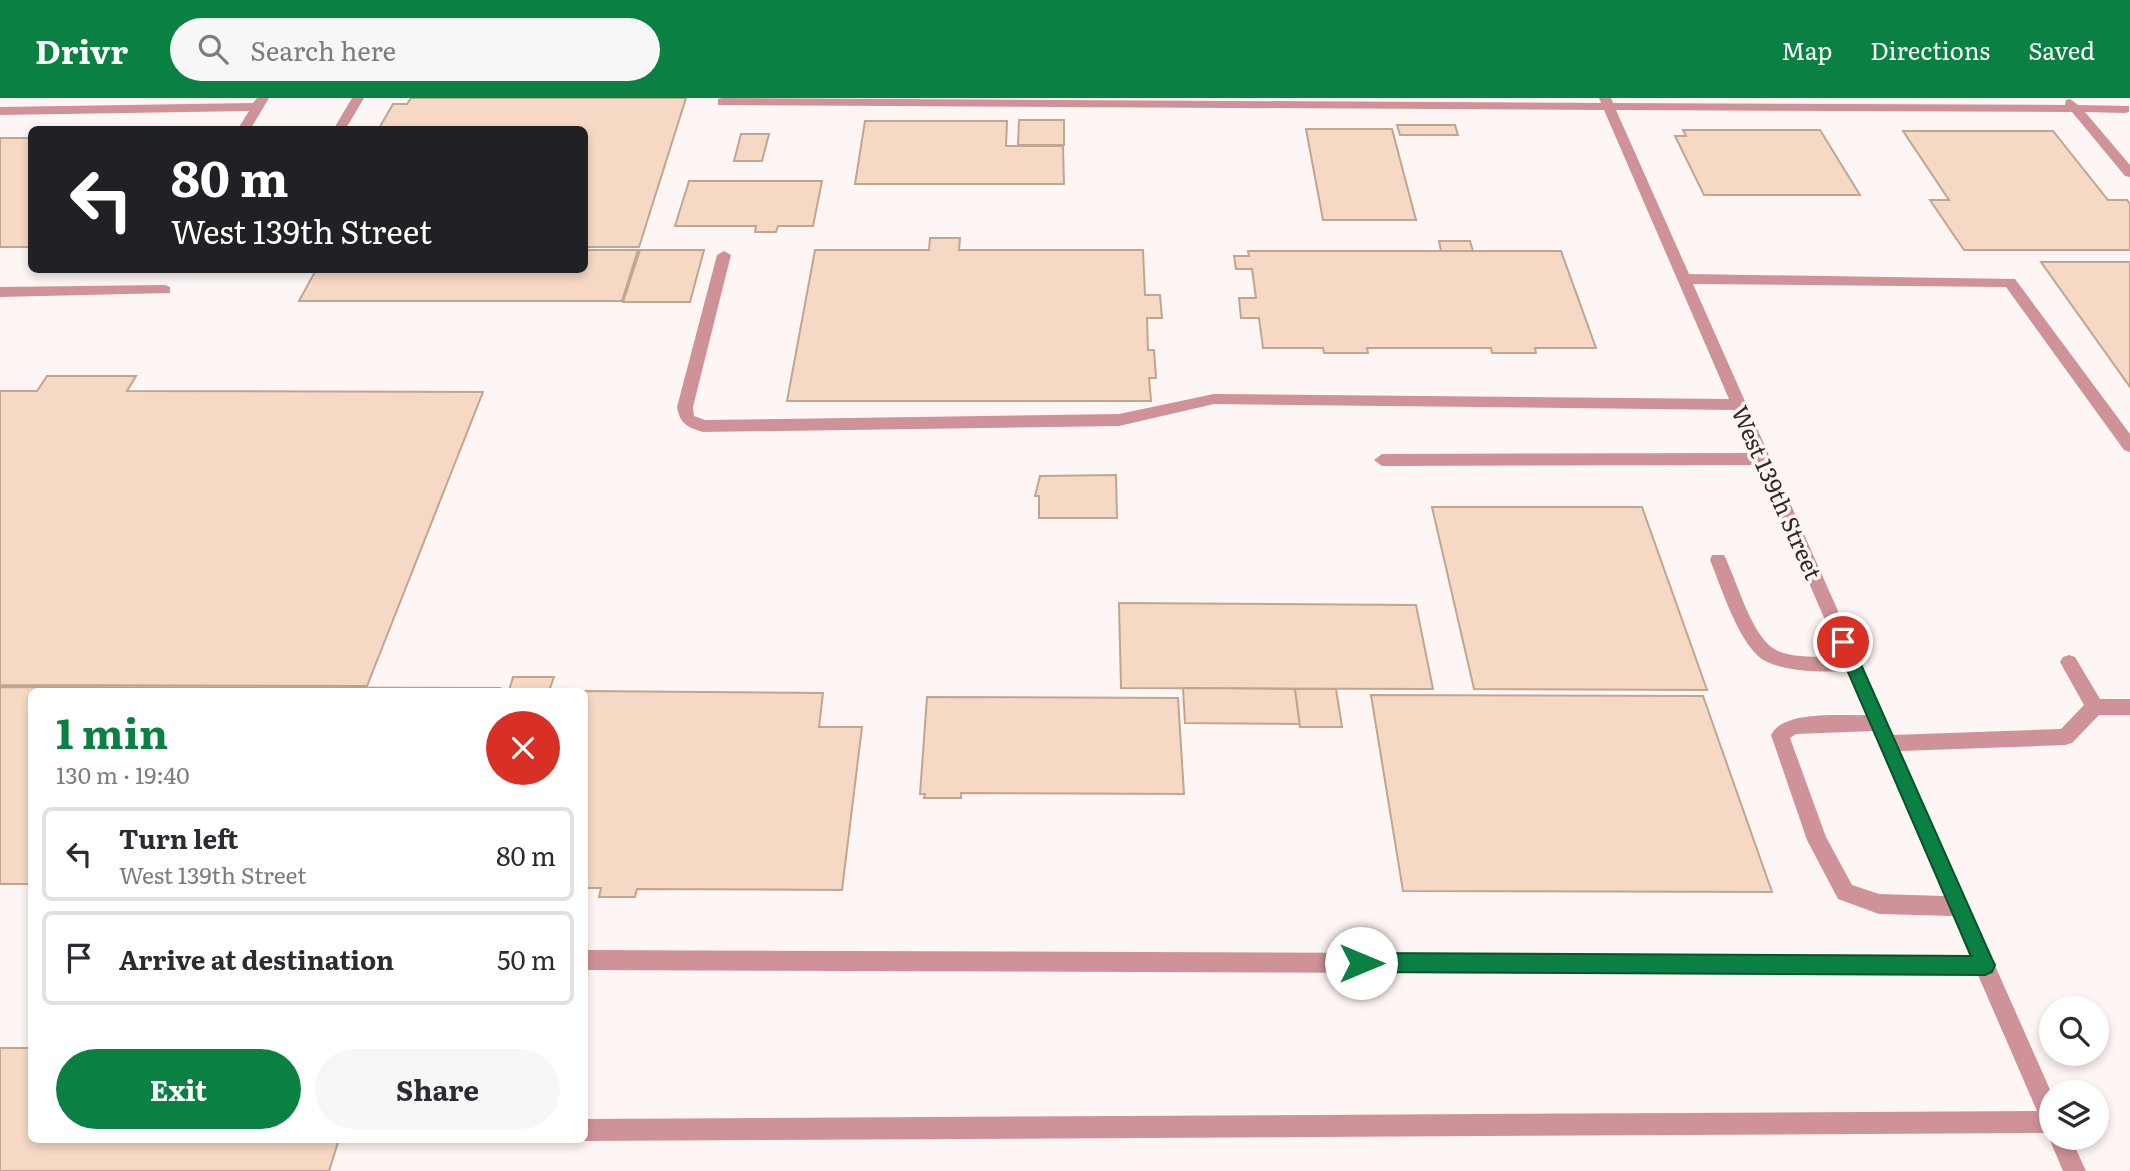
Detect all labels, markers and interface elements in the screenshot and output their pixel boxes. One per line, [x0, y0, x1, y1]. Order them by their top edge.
search box [170, 18, 660, 81]
text: Drivr [35, 25, 128, 74]
icon: search [194, 30, 232, 68]
text: Search here [250, 30, 396, 69]
text: Map [1781, 32, 1832, 67]
text: Directions [1870, 32, 1990, 67]
text: Saved [2028, 32, 2095, 67]
text: 80 m [171, 139, 289, 212]
icon: left [56, 154, 147, 245]
text: West 139th Street [171, 206, 432, 254]
street label: West 139th Street [1724, 399, 1832, 585]
pin [1813, 612, 1873, 672]
icon: arrive [1824, 623, 1862, 661]
text: 1 min [56, 700, 168, 762]
button: close [486, 711, 560, 785]
text: 130 m · 19:40 [56, 757, 189, 791]
text: Turn left [119, 818, 238, 857]
icon: left [60, 835, 98, 873]
text: 80 m [496, 835, 556, 874]
text: West 139th Street [119, 857, 306, 891]
position arrow [1324, 926, 1398, 1000]
icon: arrive [60, 939, 98, 977]
text: Arrive at destination [119, 939, 394, 978]
text: 50 m [497, 939, 556, 978]
map controls [2039, 996, 2109, 1150]
button: search [2039, 996, 2109, 1066]
button: Exit [56, 1049, 301, 1129]
button: Share [315, 1049, 560, 1129]
button: layers [2039, 1080, 2109, 1150]

